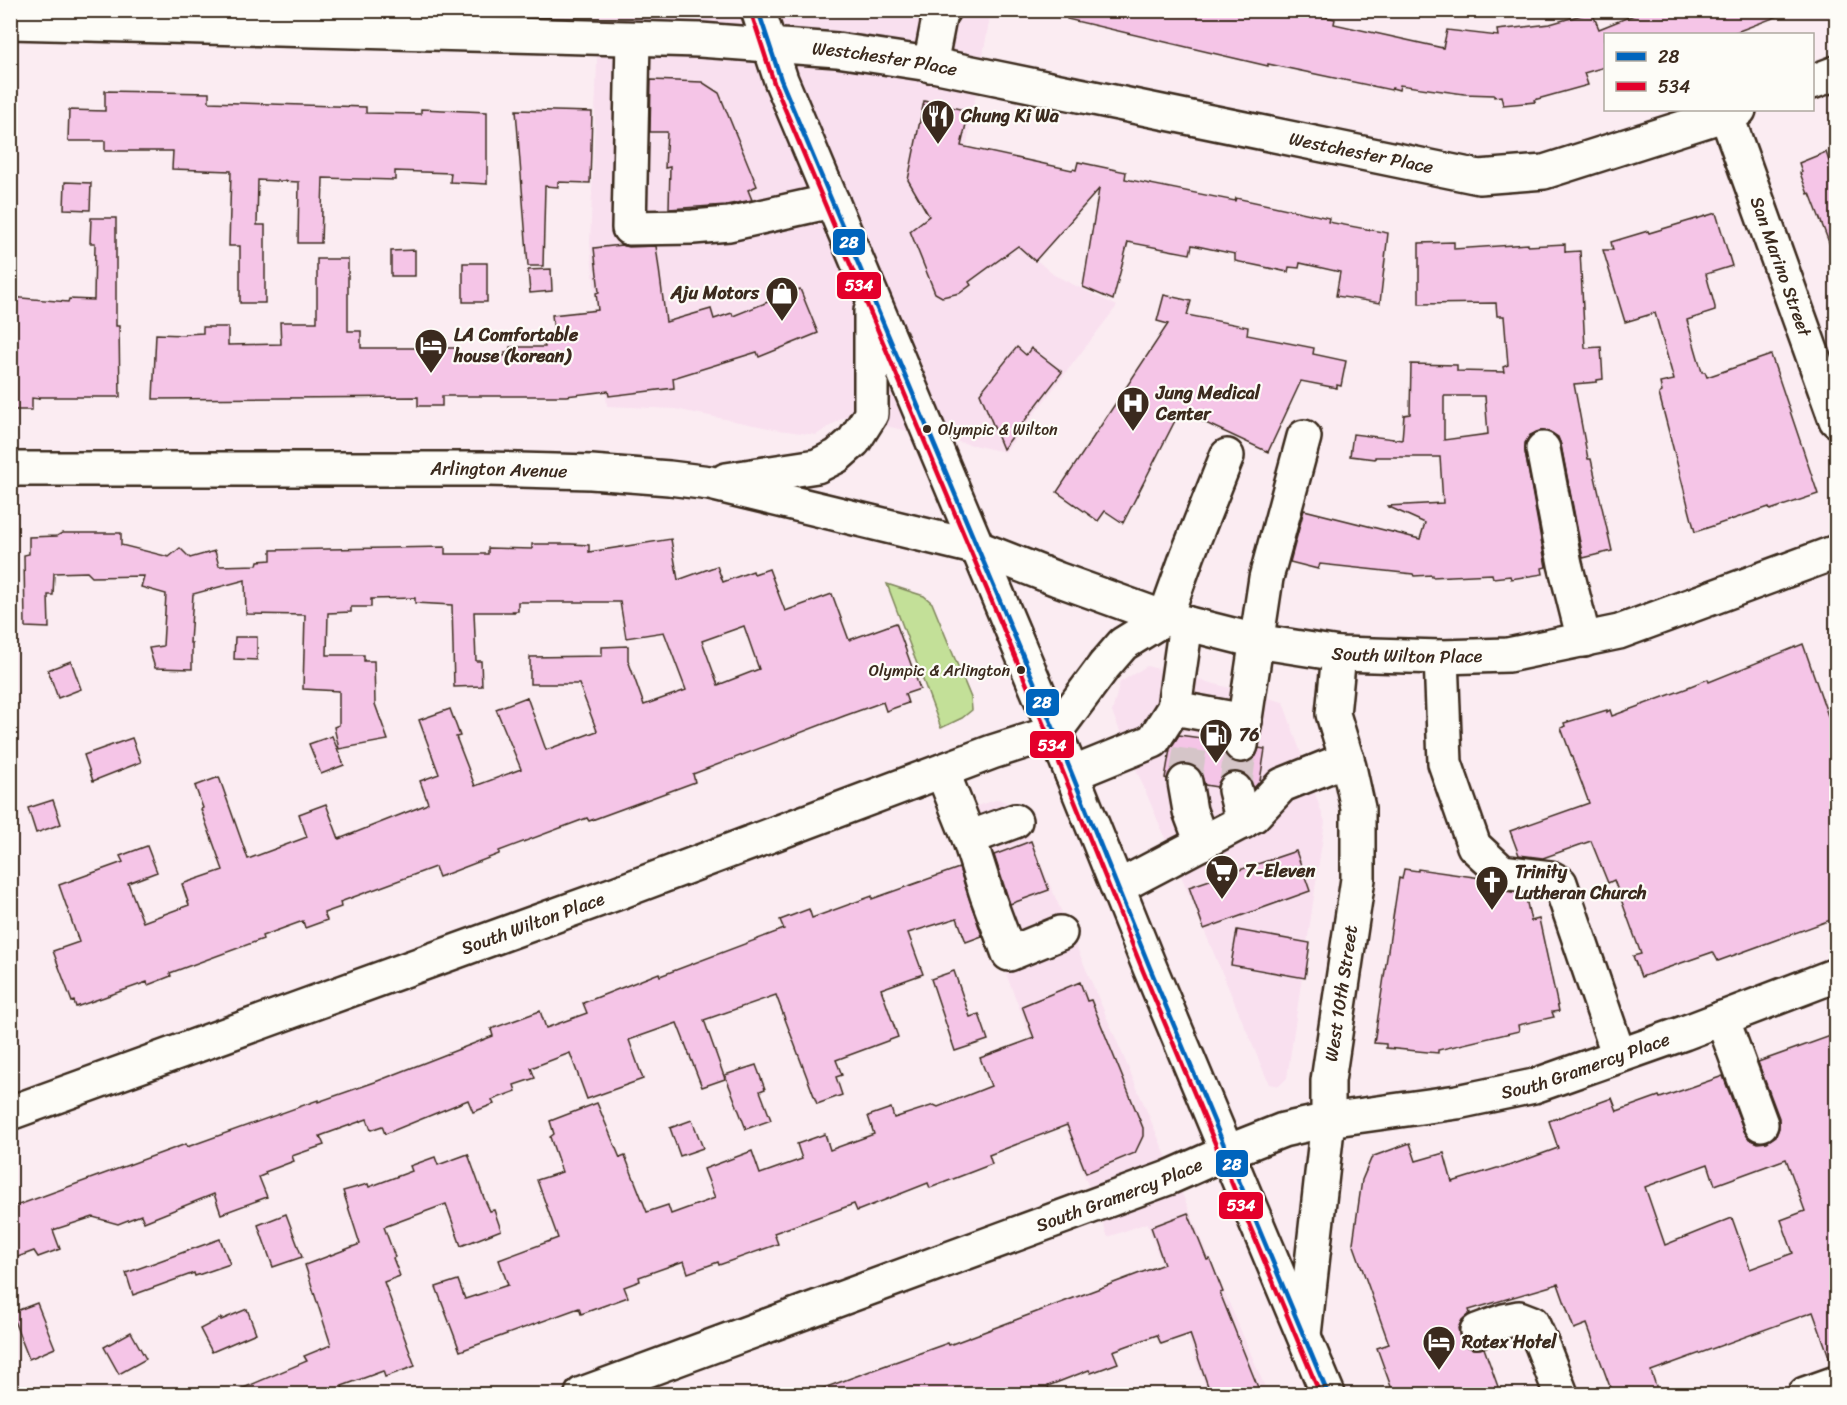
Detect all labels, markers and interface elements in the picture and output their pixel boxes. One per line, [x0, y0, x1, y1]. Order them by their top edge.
street label: Westchester Place [811, 32, 960, 86]
legend [1604, 33, 1814, 111]
text: 28 [1658, 41, 1679, 73]
text: 534 [1658, 71, 1690, 103]
restaurant icon: Chung Ki Wa [920, 98, 956, 145]
place label: Chung Ki Wa [960, 100, 1060, 132]
street label: Westchester Place [1286, 122, 1436, 183]
street label: San Marino Street [1741, 192, 1821, 342]
line badge: 28 [832, 228, 866, 256]
text: 28 [839, 228, 859, 257]
line badge: 534 [836, 271, 882, 300]
text: 534 [845, 271, 873, 300]
shop icon: Aju Motors [764, 275, 800, 322]
place label: Aju Motors [670, 277, 760, 309]
place label: LA Comfortable house (korean) [453, 319, 579, 372]
hotel icon: LA Comfortable house (korean) [413, 327, 449, 374]
place label: Jung Medical Center [1155, 377, 1261, 430]
hospital icon: Jung Medical Center [1115, 385, 1151, 432]
place label: Olympic & Wilton [938, 415, 1058, 444]
marker: Olympic & Wilton [921, 423, 933, 435]
street label: Arlington Avenue [429, 453, 568, 487]
street label: South Wilton Place [1329, 637, 1483, 673]
place label: Olympic & Arlington [869, 656, 1010, 685]
marker: Olympic & Arlington [1015, 664, 1027, 676]
line badge: 28 [1025, 688, 1060, 717]
text: 28 [1032, 688, 1052, 717]
fuel station icon: 76 [1198, 717, 1234, 764]
place label: 76 [1239, 719, 1260, 751]
line badge: 534 [1029, 730, 1075, 759]
text: 534 [1038, 731, 1066, 760]
supermarket icon: 7-Eleven [1204, 853, 1240, 900]
place label: 7-Eleven [1245, 855, 1316, 887]
place label: Trinity Lutheran Church [1515, 856, 1647, 909]
church icon: Trinity Lutheran Church [1474, 864, 1510, 911]
street label: South Wilton Place [456, 883, 609, 964]
street label: West 10th Street [1315, 923, 1367, 1064]
street label: South Gramercy Place [1498, 1023, 1674, 1108]
street label: South Gramercy Place [1031, 1149, 1208, 1241]
line badge: 28 [1215, 1149, 1249, 1178]
text: 28 [1222, 1150, 1242, 1179]
line badge: 534 [1218, 1191, 1264, 1220]
text: 534 [1227, 1191, 1255, 1220]
hotel icon: Rotex Hotel [1421, 1324, 1457, 1371]
place label: Rotex Hotel [1461, 1326, 1557, 1358]

